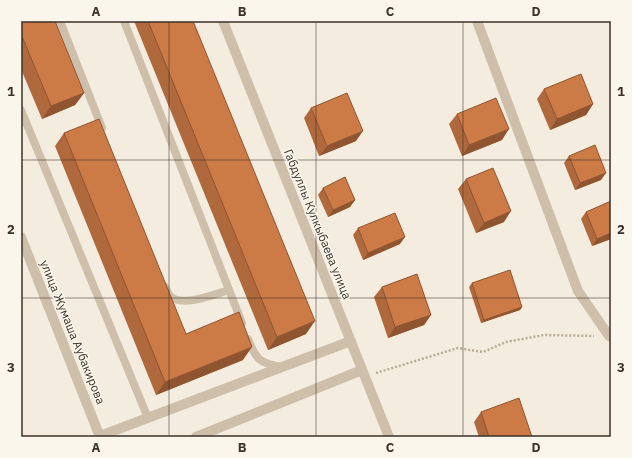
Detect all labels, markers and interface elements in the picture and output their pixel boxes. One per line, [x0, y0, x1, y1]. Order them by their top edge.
text: A [92, 3, 101, 20]
text: B [238, 3, 247, 20]
text: C [386, 3, 395, 20]
text: D [531, 3, 541, 20]
text: 1 [7, 83, 15, 100]
text: 1 [617, 83, 625, 100]
street label: Габдуллы Кулкыбаева улица [281, 147, 355, 302]
text: 2 [7, 221, 15, 238]
text: 2 [617, 221, 625, 238]
street label: улица Жумаша Аубакирова [37, 258, 109, 407]
text: 3 [7, 359, 15, 376]
text: 3 [617, 359, 625, 376]
text: A [92, 439, 101, 456]
text: B [238, 439, 247, 456]
text: C [386, 439, 395, 456]
text: D [531, 439, 541, 456]

